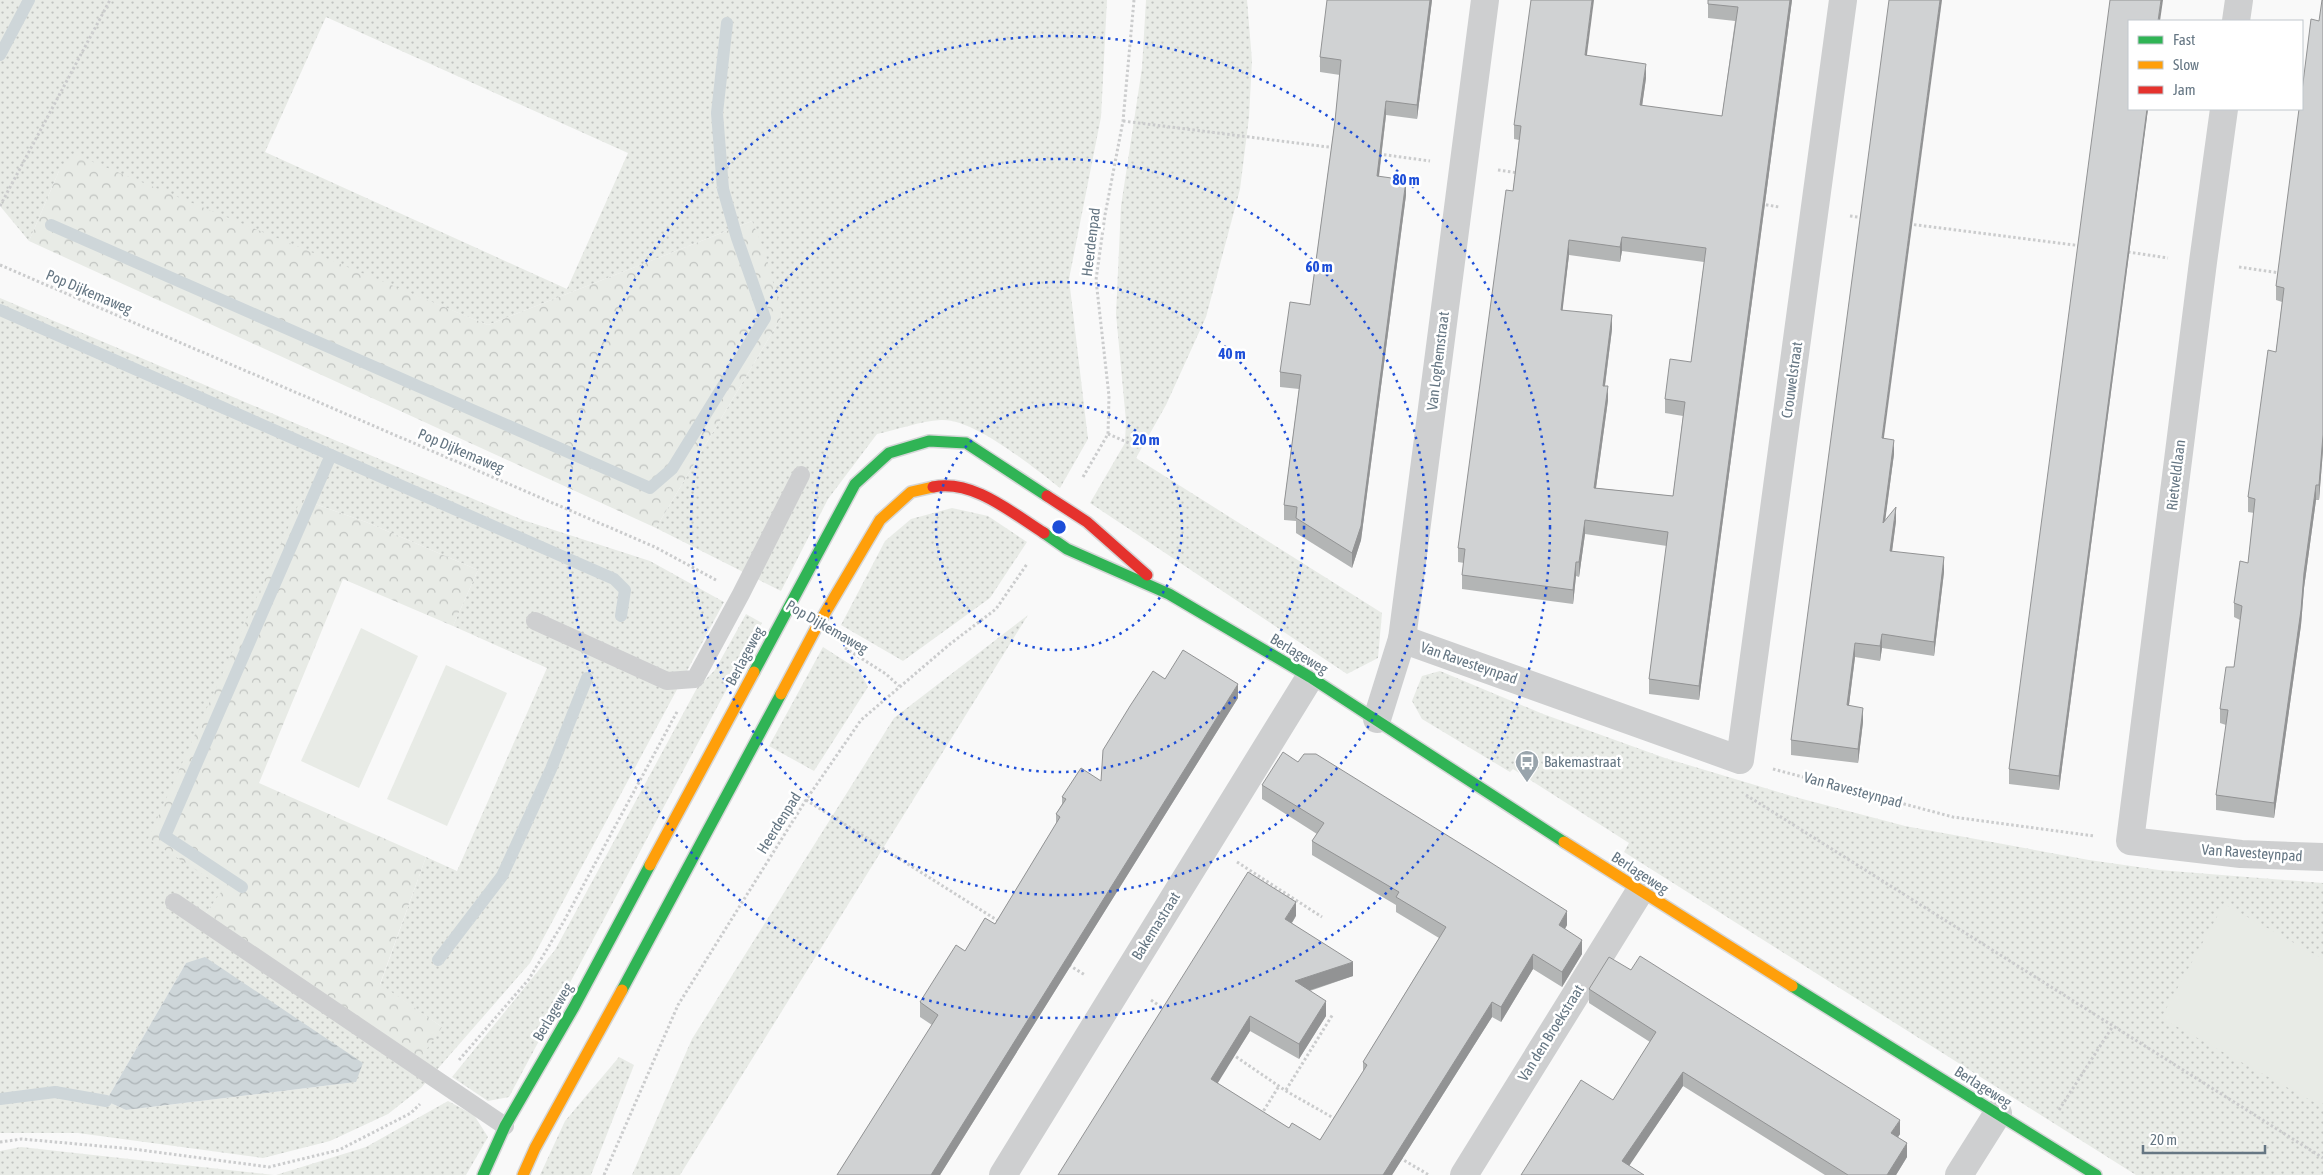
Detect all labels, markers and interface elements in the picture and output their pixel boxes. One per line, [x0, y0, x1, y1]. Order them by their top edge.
legend [2128, 20, 2303, 110]
text: Fast [2173, 31, 2195, 48]
text: Slow [2173, 56, 2199, 73]
text: Jam [2173, 81, 2196, 98]
text: 80 m [1393, 171, 1420, 188]
street label: Heerdenpad [1078, 207, 1103, 277]
text: 60 m [1306, 258, 1333, 275]
street label: Pop Dijkemaweg [44, 266, 135, 317]
street label: Van Loghemstraat [1423, 311, 1452, 411]
street label: Crouwelstraat [1778, 341, 1805, 419]
text: 40 m [1218, 345, 1246, 362]
street label: Pop Dijkemaweg [416, 425, 507, 476]
text: 20 m [1133, 431, 1160, 448]
street label: Rietveldlaan [2163, 439, 2188, 511]
centre of rings [1050, 518, 1068, 536]
street label: Pop Dijkemaweg [783, 596, 872, 657]
street label: Berlageweg [722, 623, 767, 688]
street label: Berlageweg [1267, 630, 1332, 678]
street label: Van Ravesteynpad [1419, 638, 1520, 687]
bus stop icon: Bakemastraat [1514, 749, 1540, 783]
place label: Bakemastraat [1544, 753, 1621, 770]
street label: Van Ravesteynpad [1802, 768, 1904, 811]
street label: Heerdenpad [753, 789, 804, 857]
street label: Van Ravesteynpad [2201, 840, 2303, 865]
street label: Berlageweg [1609, 848, 1672, 897]
street label: Bakemastraat [1128, 889, 1183, 963]
street label: Berlageweg [529, 979, 576, 1044]
street label: Van den Broekstraat [1514, 981, 1587, 1084]
street label: Berlageweg [1952, 1062, 2015, 1111]
scale bar [2143, 1122, 2266, 1154]
text: 20 m [2150, 1131, 2177, 1148]

